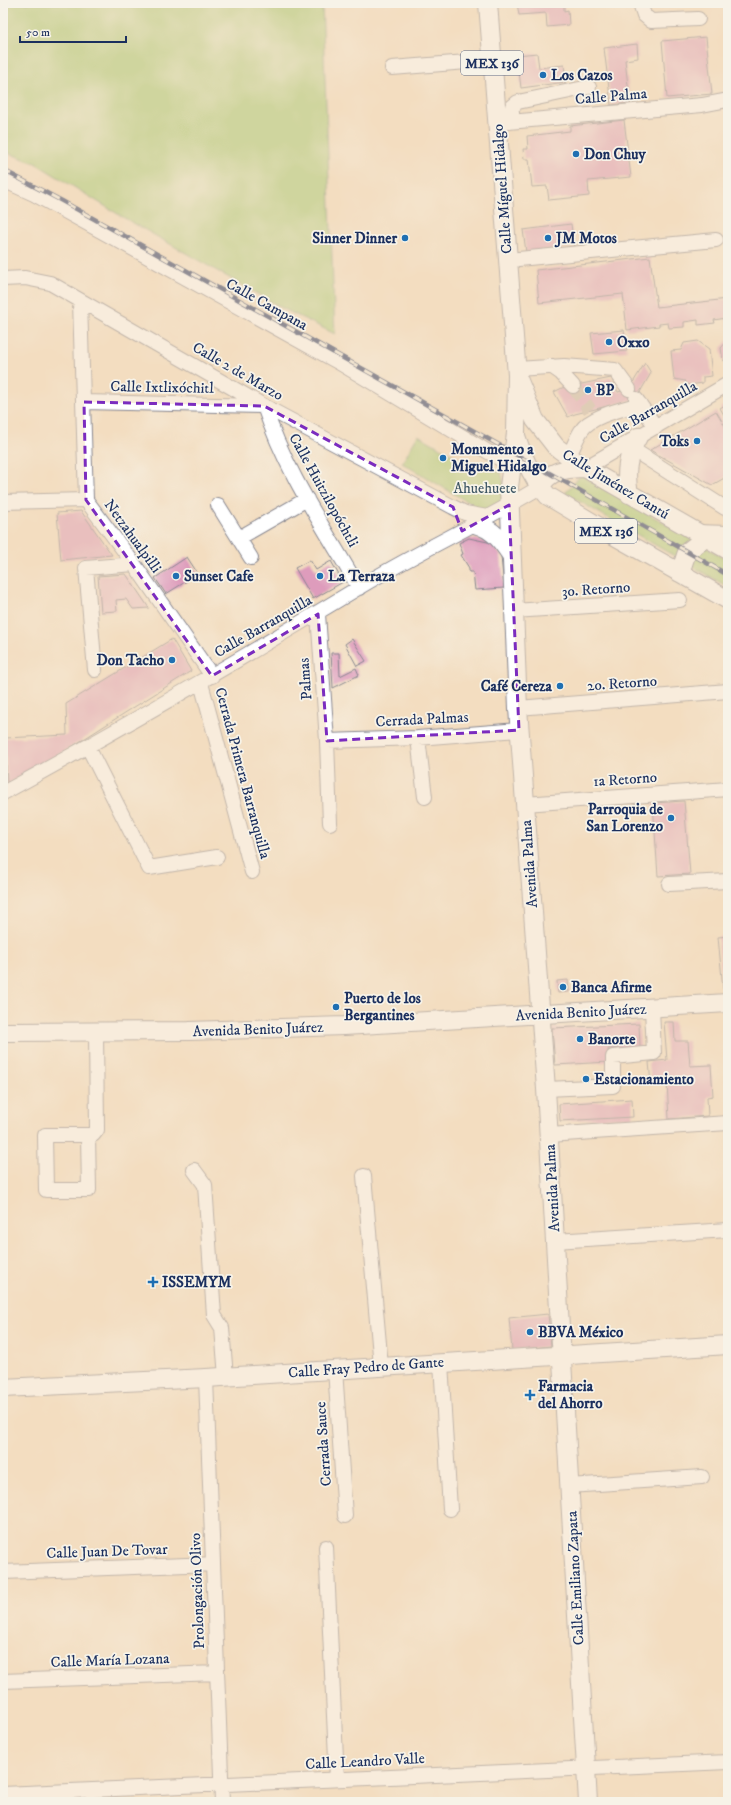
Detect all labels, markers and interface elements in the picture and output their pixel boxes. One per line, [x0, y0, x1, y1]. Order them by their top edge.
scale bar [20, 18, 126, 44]
text: 50 m [26, 25, 50, 40]
road number: MEX 136 [461, 51, 523, 75]
place label: Los Cazos [551, 66, 613, 85]
marker: Los Cazos [538, 70, 548, 80]
street label: Calle Palma [574, 84, 648, 109]
street label: Calle Míguel Hidalgo [488, 123, 517, 255]
place label: Don Chuy [584, 145, 647, 164]
marker: Don Chuy [571, 149, 581, 159]
place label: Sinner Dinner [312, 229, 397, 248]
place label: JM Motos [554, 229, 617, 248]
marker: Sinner Dinner [400, 233, 410, 243]
marker: JM Motos [543, 233, 553, 243]
street label: Calle Campana [223, 274, 311, 335]
place label: Oxxo [617, 333, 650, 352]
marker: Oxxo [604, 337, 614, 347]
street label: Calle 2 de Marzo [189, 338, 287, 405]
street label: Calle Barranquilla [596, 376, 701, 448]
street label: Calle Ixtlixóchitl [110, 377, 214, 398]
place label: BP [596, 381, 614, 400]
marker: BP [583, 385, 593, 395]
street label: Calle Huitzilopóchtli [284, 430, 363, 551]
place label: Toks [659, 432, 689, 451]
marker: Toks [692, 436, 702, 446]
place label: Monumento a Miguel Hidalgo [451, 440, 547, 476]
street label: Calle Jiménez Cantú [559, 445, 673, 524]
marker: Monumento a Miguel Hidalgo [438, 453, 448, 463]
park label: Ahuehuete [453, 479, 517, 498]
street label: Netzahualpilli [100, 496, 166, 577]
road number: MEX 136 [575, 519, 637, 543]
place label: Sunset Cafe [184, 567, 254, 586]
place label: La Terraza [328, 567, 395, 586]
marker: Sunset Cafe [171, 571, 181, 581]
marker: La Terraza [315, 571, 325, 581]
street label: 3o. Retorno [561, 578, 631, 601]
street label: Calle Barranquilla [211, 590, 316, 662]
place label: Don Tacho [97, 651, 165, 670]
marker: Don Tacho [167, 655, 177, 665]
street label: Palmas [295, 657, 316, 701]
street label: 2o. Retorno [586, 672, 658, 695]
place label: Café Cereza [481, 677, 553, 696]
marker: Café Cereza [555, 681, 565, 691]
street label: Cerrada Primera Barranquilla [210, 685, 275, 862]
street label: Cerrada Palmas [375, 708, 469, 731]
street label: 1a Retorno [592, 768, 658, 791]
place label: Parroquia de San Lorenzo [586, 800, 664, 836]
marker: Parroquia de San Lorenzo [666, 813, 676, 823]
street label: Avenida Palma [517, 819, 542, 909]
place label: Banca Afirme [571, 978, 653, 997]
marker: Banca Afirme [558, 982, 568, 992]
place label: Puerto de los Bergantines [344, 989, 421, 1025]
street label: Avenida Benito Juárez [515, 1000, 647, 1025]
marker: Puerto de los Bergantines [331, 1002, 341, 1012]
street label: Avenida Benito Juárez [192, 1018, 324, 1041]
place label: Banorte [588, 1030, 636, 1049]
marker: Banorte [575, 1034, 585, 1044]
place label: Estacionamiento [594, 1070, 695, 1089]
marker: Estacionamiento [581, 1074, 591, 1084]
street label: Avenida Palma [541, 1143, 564, 1232]
place label: ISSEMYM [162, 1273, 232, 1292]
marker: ISSEMYM [147, 1276, 159, 1288]
place label: BBVA México [538, 1323, 624, 1342]
marker: BBVA México [525, 1327, 535, 1337]
street label: Calle Fray Pedro de Gante [287, 1353, 445, 1382]
place label: Farmacia del Ahorro [538, 1377, 603, 1413]
marker: Farmacia del Ahorro [525, 1390, 535, 1400]
street label: Cerrada Sauce [311, 1401, 336, 1487]
street label: Calle Emiliano Zapata [562, 1510, 589, 1646]
street label: Prolongación Olivo [186, 1533, 209, 1649]
street label: Calle Juan De Tovar [46, 1540, 168, 1563]
street label: Calle María Lozana [50, 1649, 170, 1672]
street label: Calle Leandro Valle [305, 1749, 425, 1774]

